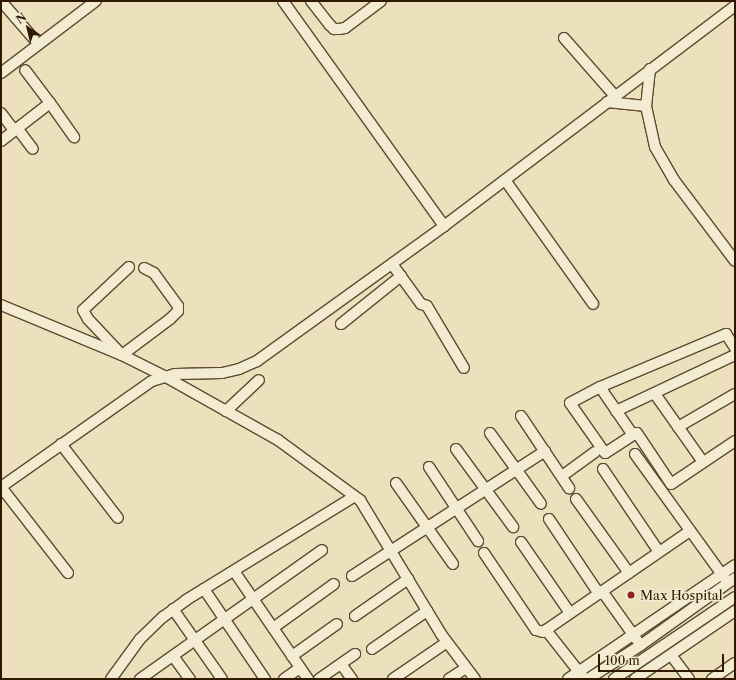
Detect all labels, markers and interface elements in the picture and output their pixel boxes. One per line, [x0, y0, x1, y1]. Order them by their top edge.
north arrow [8, 8, 48, 48]
text: N [13, 10, 29, 27]
place label: Max Hospital [640, 587, 723, 603]
marker: Max Hospital [625, 589, 637, 601]
scale bar [600, 646, 726, 672]
text: 100 m [605, 653, 640, 668]

